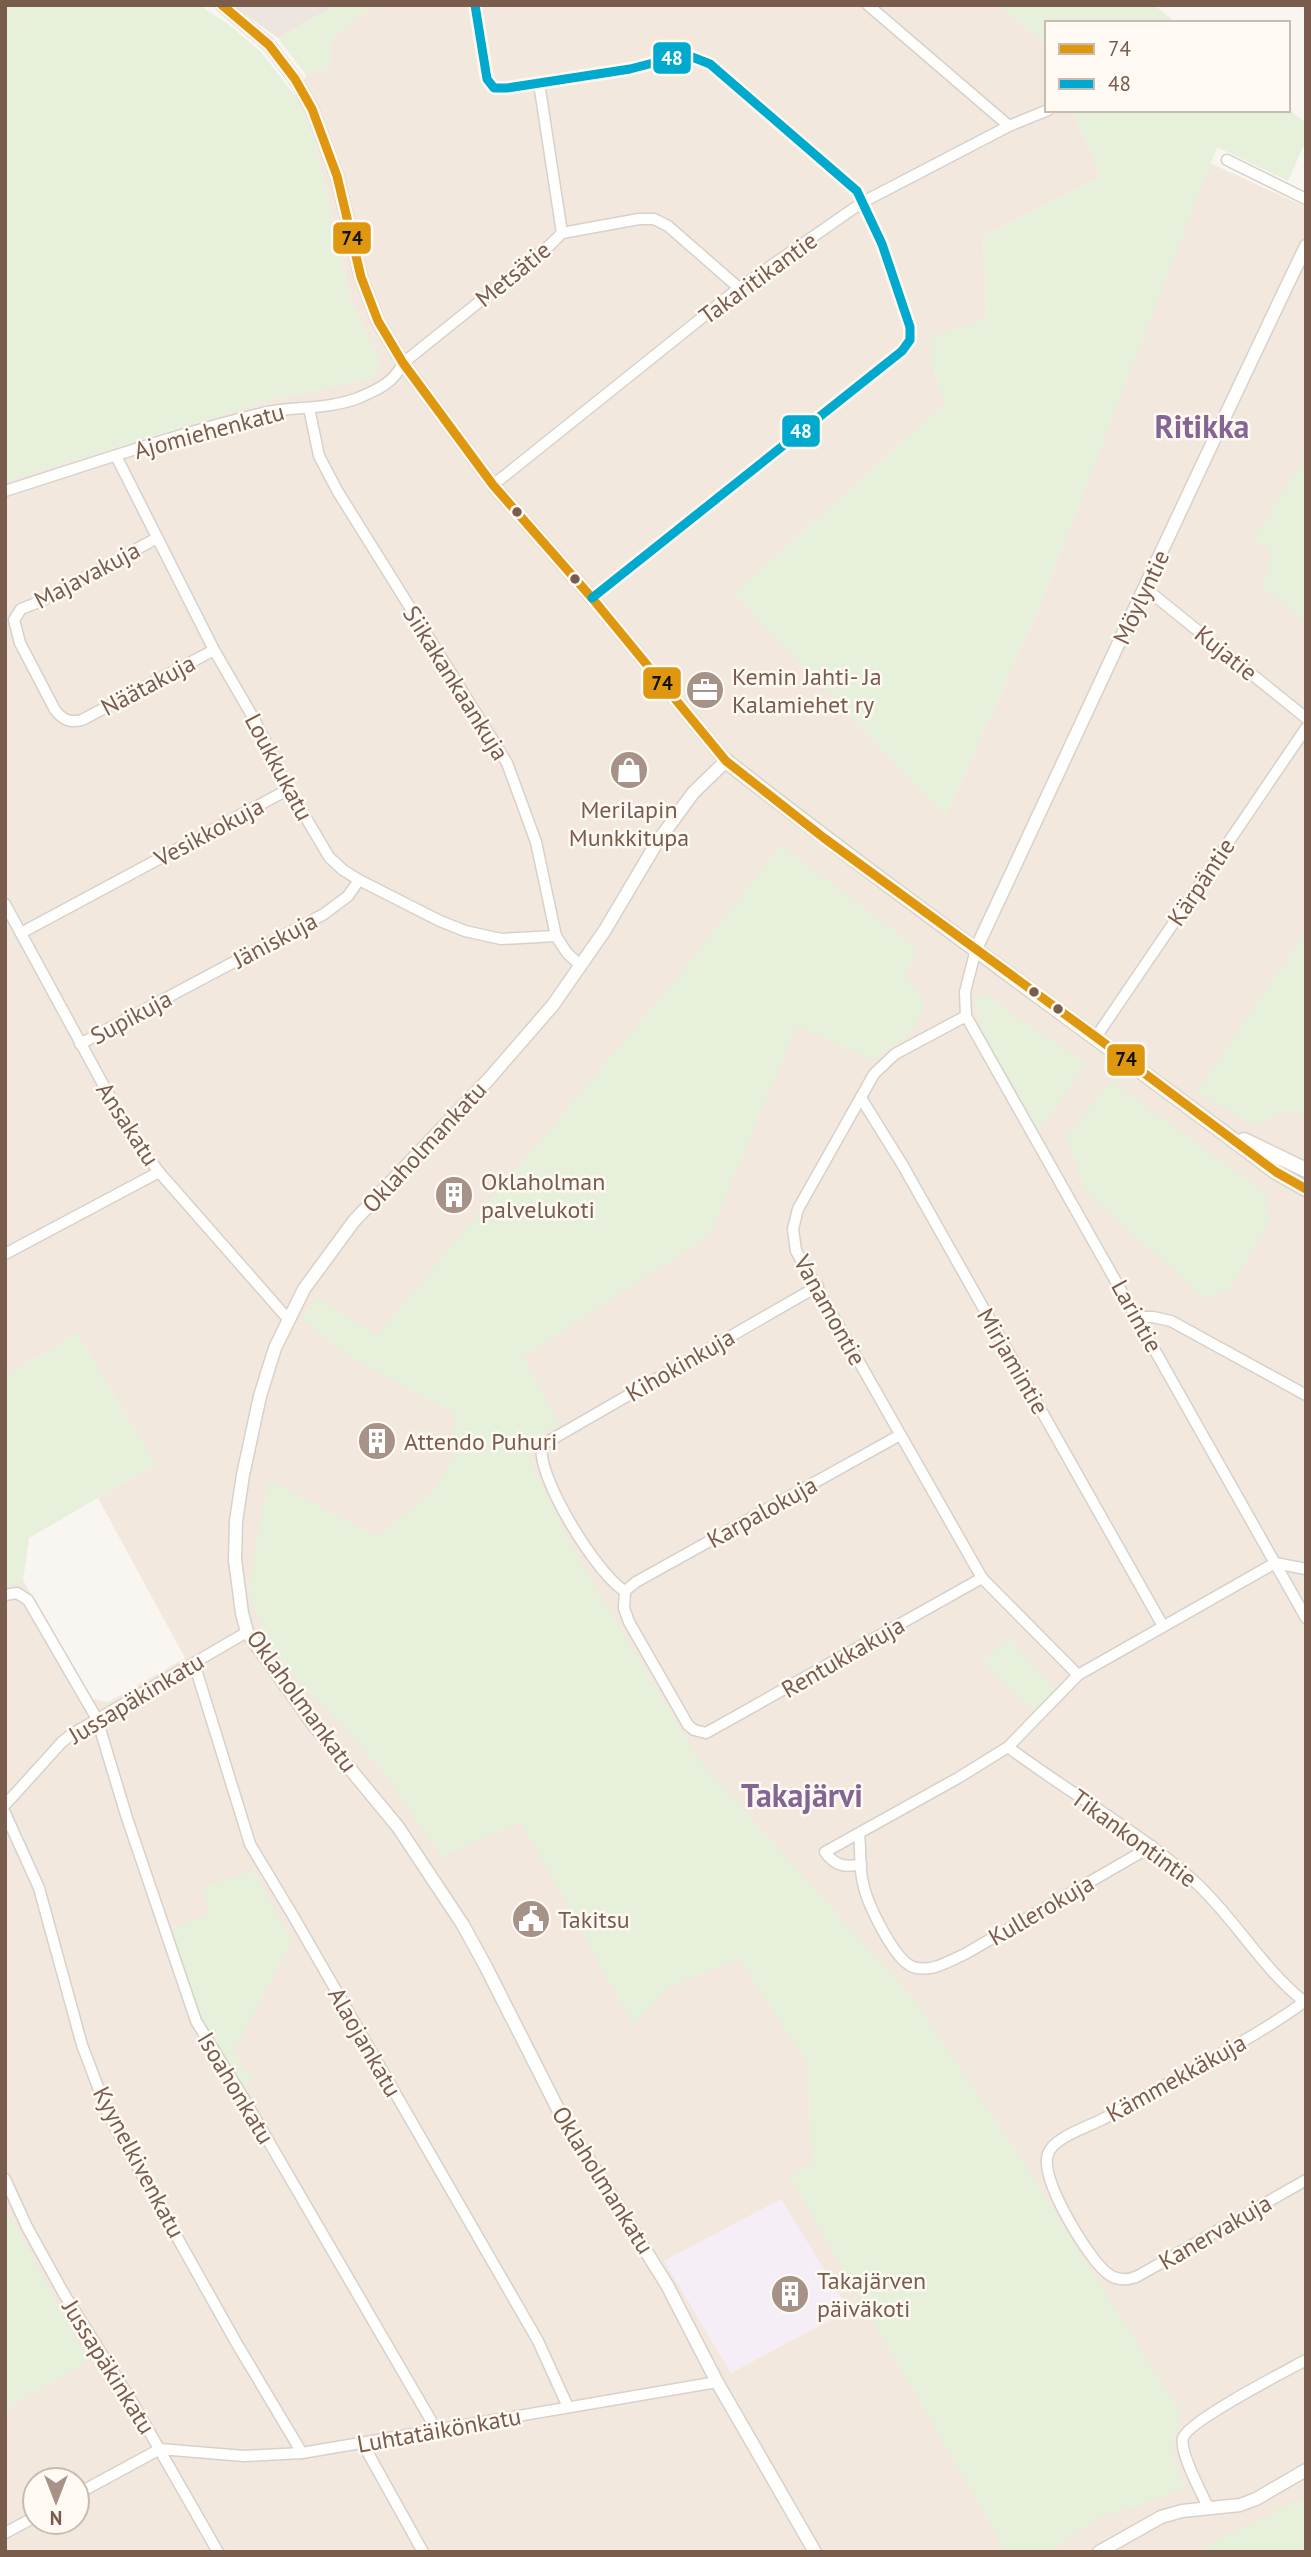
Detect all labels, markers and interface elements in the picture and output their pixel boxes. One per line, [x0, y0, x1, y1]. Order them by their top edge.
legend [1045, 21, 1290, 112]
text: 74 [1108, 35, 1131, 62]
line badge: 48 [652, 41, 692, 75]
text: 48 [661, 46, 683, 70]
text: 48 [1108, 70, 1131, 97]
line badge: 74 [332, 221, 372, 255]
street label: Takaritikantie [693, 225, 823, 331]
text: 74 [341, 226, 363, 250]
street label: Metsätie [469, 234, 557, 314]
street label: Ajomiehenkatu [130, 396, 288, 466]
district label: Ritikka [1155, 405, 1249, 447]
line badge: 48 [781, 414, 821, 448]
text: 48 [790, 419, 812, 443]
unlabelled marker [510, 505, 524, 519]
street label: Majavakuja [29, 534, 145, 616]
street label: Möylyntie [1106, 545, 1176, 649]
unlabelled marker [568, 572, 582, 586]
street label: Siikakankaankuja [396, 600, 516, 766]
street label: Kujatie [1188, 618, 1264, 688]
street label: Näätakuja [95, 647, 201, 723]
place label: Kemin Jahti- Ja Kalamiehet ry [732, 661, 882, 720]
line badge: 74 [642, 666, 682, 700]
office icon: Kemin Jahti- Ja Kalamiehet ry [684, 669, 726, 711]
text: 74 [651, 671, 673, 695]
street label: Loukkukatu [238, 708, 320, 826]
shop icon: Merilapin Munkkitupa [608, 749, 650, 791]
street label: Vesikkokuja [148, 790, 269, 874]
place label: Merilapin Munkkitupa [569, 794, 689, 853]
street label: Kärpäntie [1160, 832, 1242, 932]
street label: Jäniskuja [227, 905, 323, 976]
street label: Supikuja [85, 983, 177, 1051]
unlabelled marker [1027, 985, 1041, 999]
unlabelled marker [1051, 1002, 1065, 1016]
line badge: 74 [1106, 1043, 1146, 1077]
text: 74 [1115, 1047, 1137, 1071]
street label: Oklaholmankatu [355, 1075, 493, 1219]
street label: Ansakatu [89, 1076, 167, 1172]
place label: Oklaholman palvelukoti [481, 1166, 605, 1225]
building icon: Oklaholman palvelukoti [433, 1174, 475, 1216]
street label: Vanamontie [786, 1248, 873, 1371]
street label: Larintie [1104, 1274, 1170, 1358]
street label: Mirjamintie [970, 1302, 1056, 1420]
street label: Kihokinkuja [620, 1321, 740, 1409]
building icon: Attendo Puhuri [356, 1420, 398, 1462]
place label: Attendo Puhuri [404, 1426, 557, 1457]
street label: Karpalokuja [701, 1469, 823, 1555]
street label: Rentukkakuja [776, 1609, 910, 1705]
street label: Oklaholmankatu [240, 1624, 364, 1778]
street label: Jussapäkinkatu [62, 1645, 209, 1751]
district label: Takajärvi [741, 1774, 863, 1816]
street label: Tikankontintie [1065, 1782, 1203, 1894]
street label: Kullerokuja [983, 1867, 1099, 1953]
public building icon: Takitsu [510, 1898, 552, 1940]
place label: Takitsu [558, 1904, 630, 1935]
street label: Alaojankatu [321, 1982, 409, 2102]
street label: Isoahonkatu [190, 2026, 282, 2150]
street label: Kämmekkäkuja [1101, 2027, 1251, 2129]
street label: Kyynelkivenkatu [86, 2081, 192, 2243]
street label: Oklaholmankatu [545, 2100, 661, 2260]
street label: Kanervakuja [1153, 2187, 1277, 2277]
place label: Takajärven päiväkoti [817, 2265, 926, 2324]
building icon: Takajärven päiväkoti [769, 2273, 811, 2315]
street label: Jussapäkinkatu [55, 2293, 163, 2440]
street label: Luhtatäikönkatu [354, 2400, 524, 2460]
north arrow [21, 2466, 91, 2536]
text: N [50, 2506, 62, 2530]

